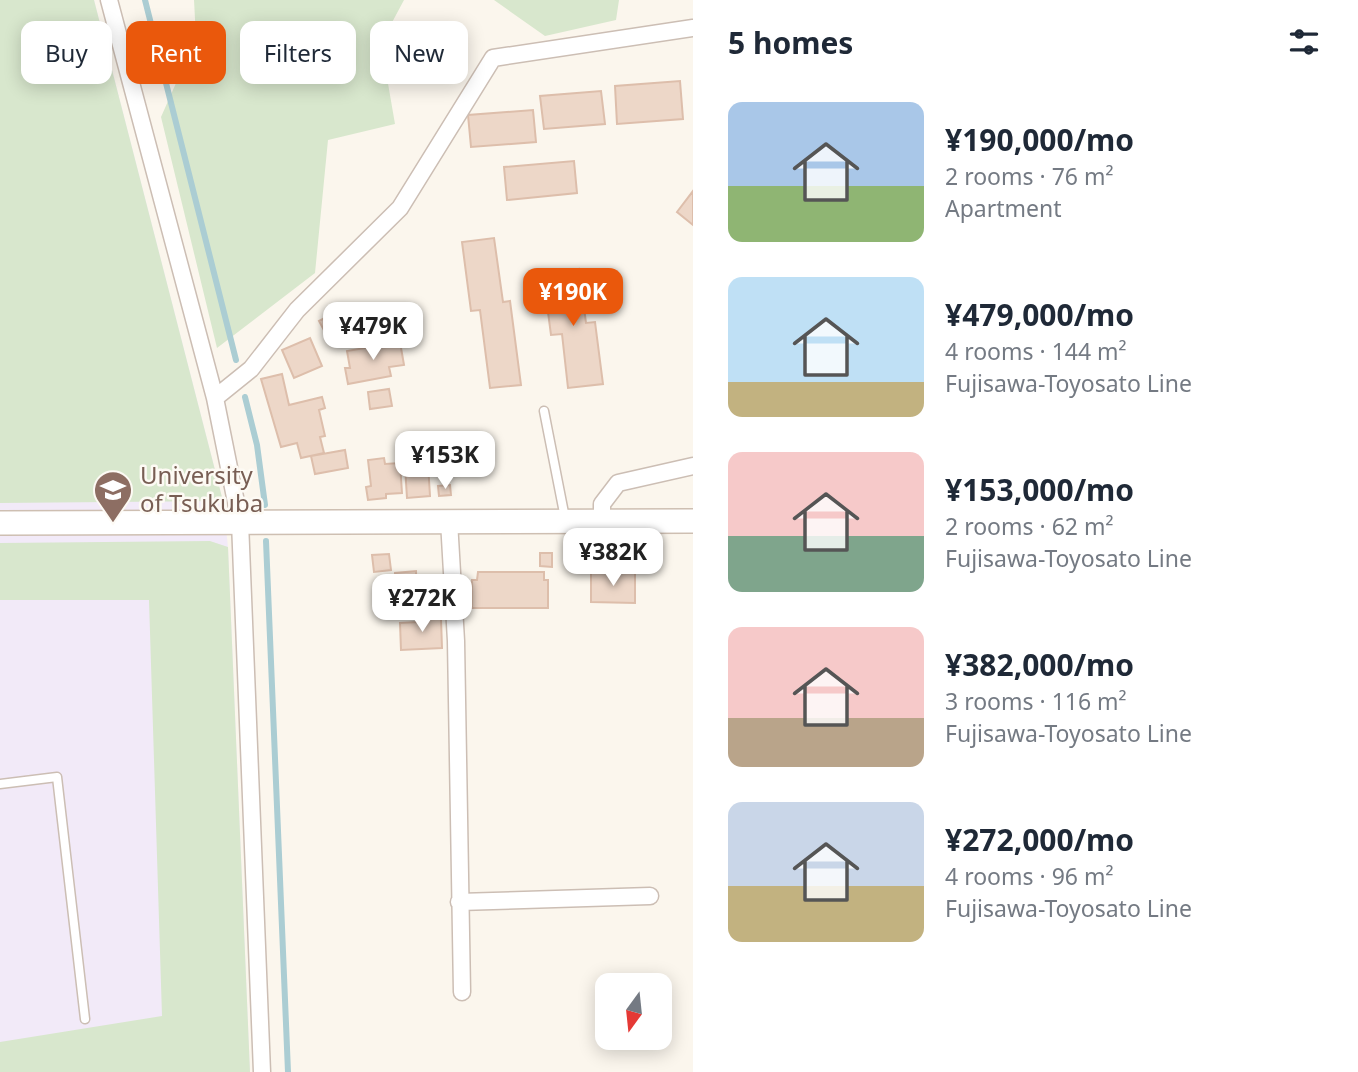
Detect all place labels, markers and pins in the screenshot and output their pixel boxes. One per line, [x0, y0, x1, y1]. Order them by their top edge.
pin: ¥190K [524, 268, 622, 328]
pin: ¥479K [324, 302, 422, 362]
pin: ¥153K [396, 432, 494, 491]
place label: University of Tsukuba [140, 458, 263, 519]
school or university icon: University of Tsukuba [92, 469, 134, 524]
pin: ¥382K [564, 528, 662, 588]
pin: ¥272K [373, 574, 471, 634]

